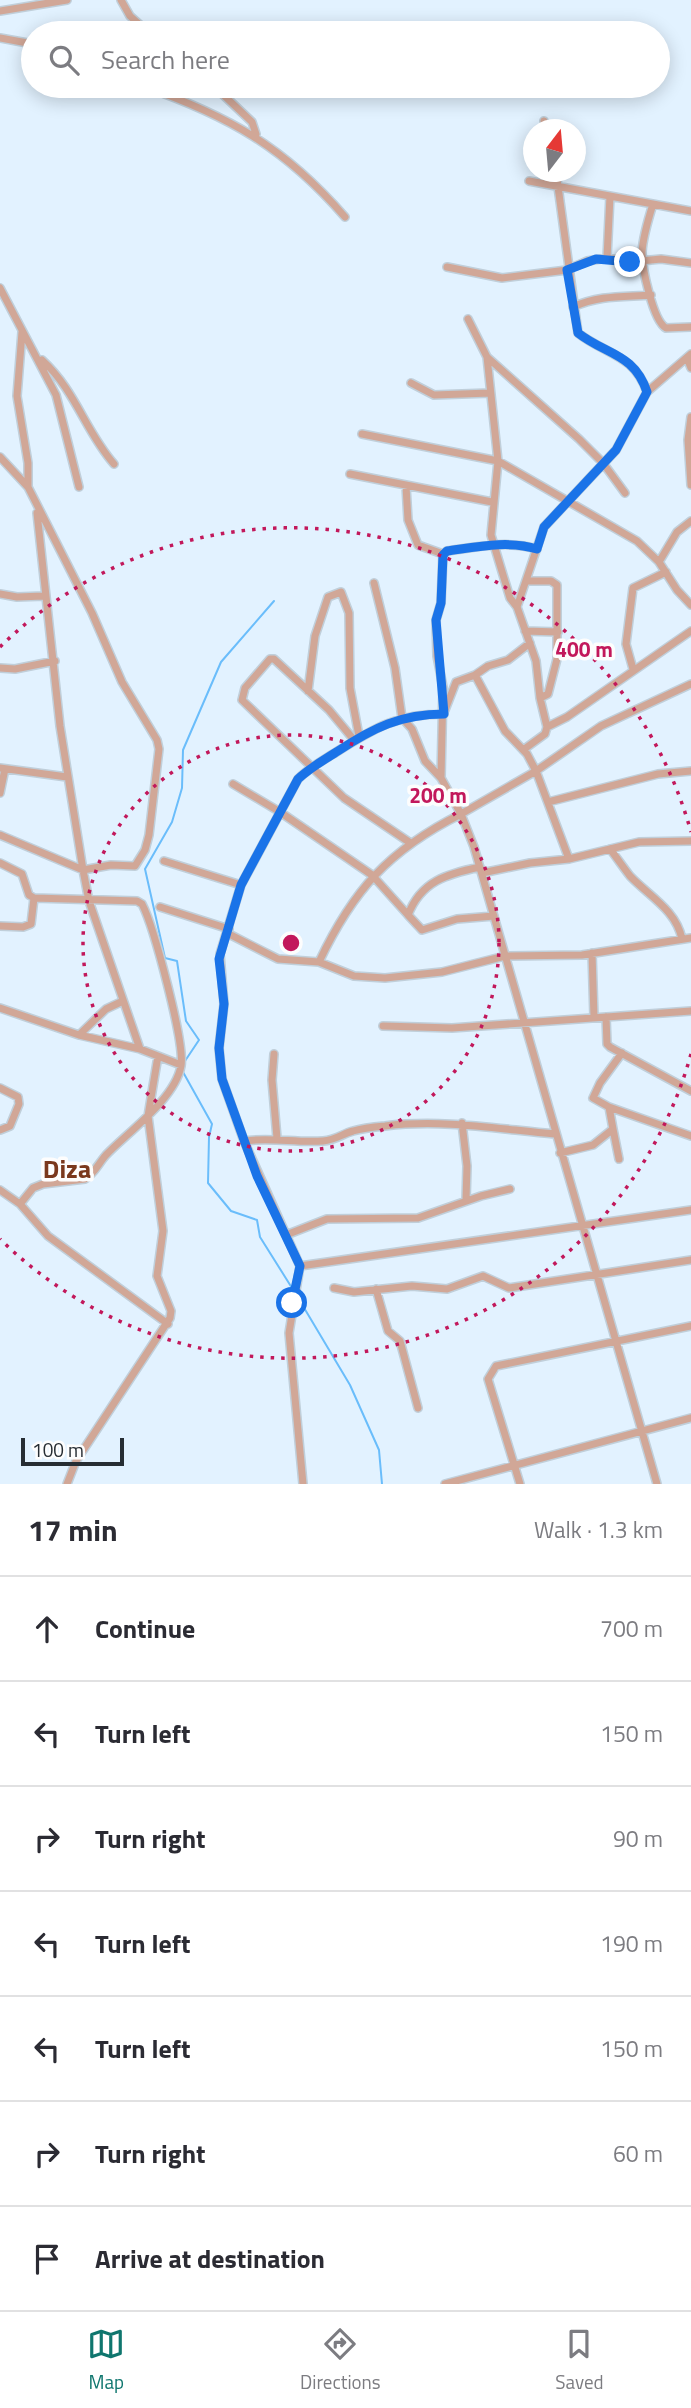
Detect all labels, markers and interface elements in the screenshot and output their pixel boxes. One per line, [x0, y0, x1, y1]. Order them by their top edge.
search box [21, 21, 670, 98]
text: Search here [101, 40, 230, 79]
icon: search [45, 41, 83, 79]
north arrow [523, 119, 586, 182]
route end [614, 246, 645, 277]
text: 400 m [555, 633, 613, 665]
text: 200 m [409, 779, 467, 811]
centre of rings [279, 931, 303, 955]
district label: Diza [43, 1149, 91, 1188]
route start [276, 1287, 307, 1318]
scale bar [21, 1435, 124, 1467]
text: 100 m [32, 1435, 84, 1464]
text: 17 min [28, 1507, 118, 1553]
text: Walk · 1.3 km [534, 1512, 663, 1547]
text: Continue [95, 1609, 195, 1648]
icon: ahead [28, 1610, 66, 1648]
text: 700 m [600, 1611, 663, 1646]
text: Turn left [95, 1714, 190, 1753]
icon: left [28, 1715, 66, 1753]
text: 150 m [600, 1716, 663, 1751]
text: Turn right [95, 1819, 206, 1858]
icon: right [28, 1820, 66, 1858]
text: 90 m [613, 1821, 663, 1856]
text: Turn left [95, 1924, 190, 1963]
icon: left [28, 1925, 66, 1963]
text: 190 m [600, 1926, 663, 1961]
text: Turn left [95, 2029, 190, 2068]
icon: left [28, 2030, 66, 2068]
text: 150 m [600, 2031, 663, 2066]
text: Turn right [95, 2134, 206, 2173]
icon: right [28, 2135, 66, 2173]
text: 60 m [613, 2136, 663, 2171]
text: Arrive at destination [95, 2239, 325, 2278]
icon: arrive [28, 2240, 66, 2278]
tab: Map [87, 2325, 125, 2396]
tab: Directions [300, 2325, 381, 2396]
tab: Saved [555, 2325, 604, 2396]

